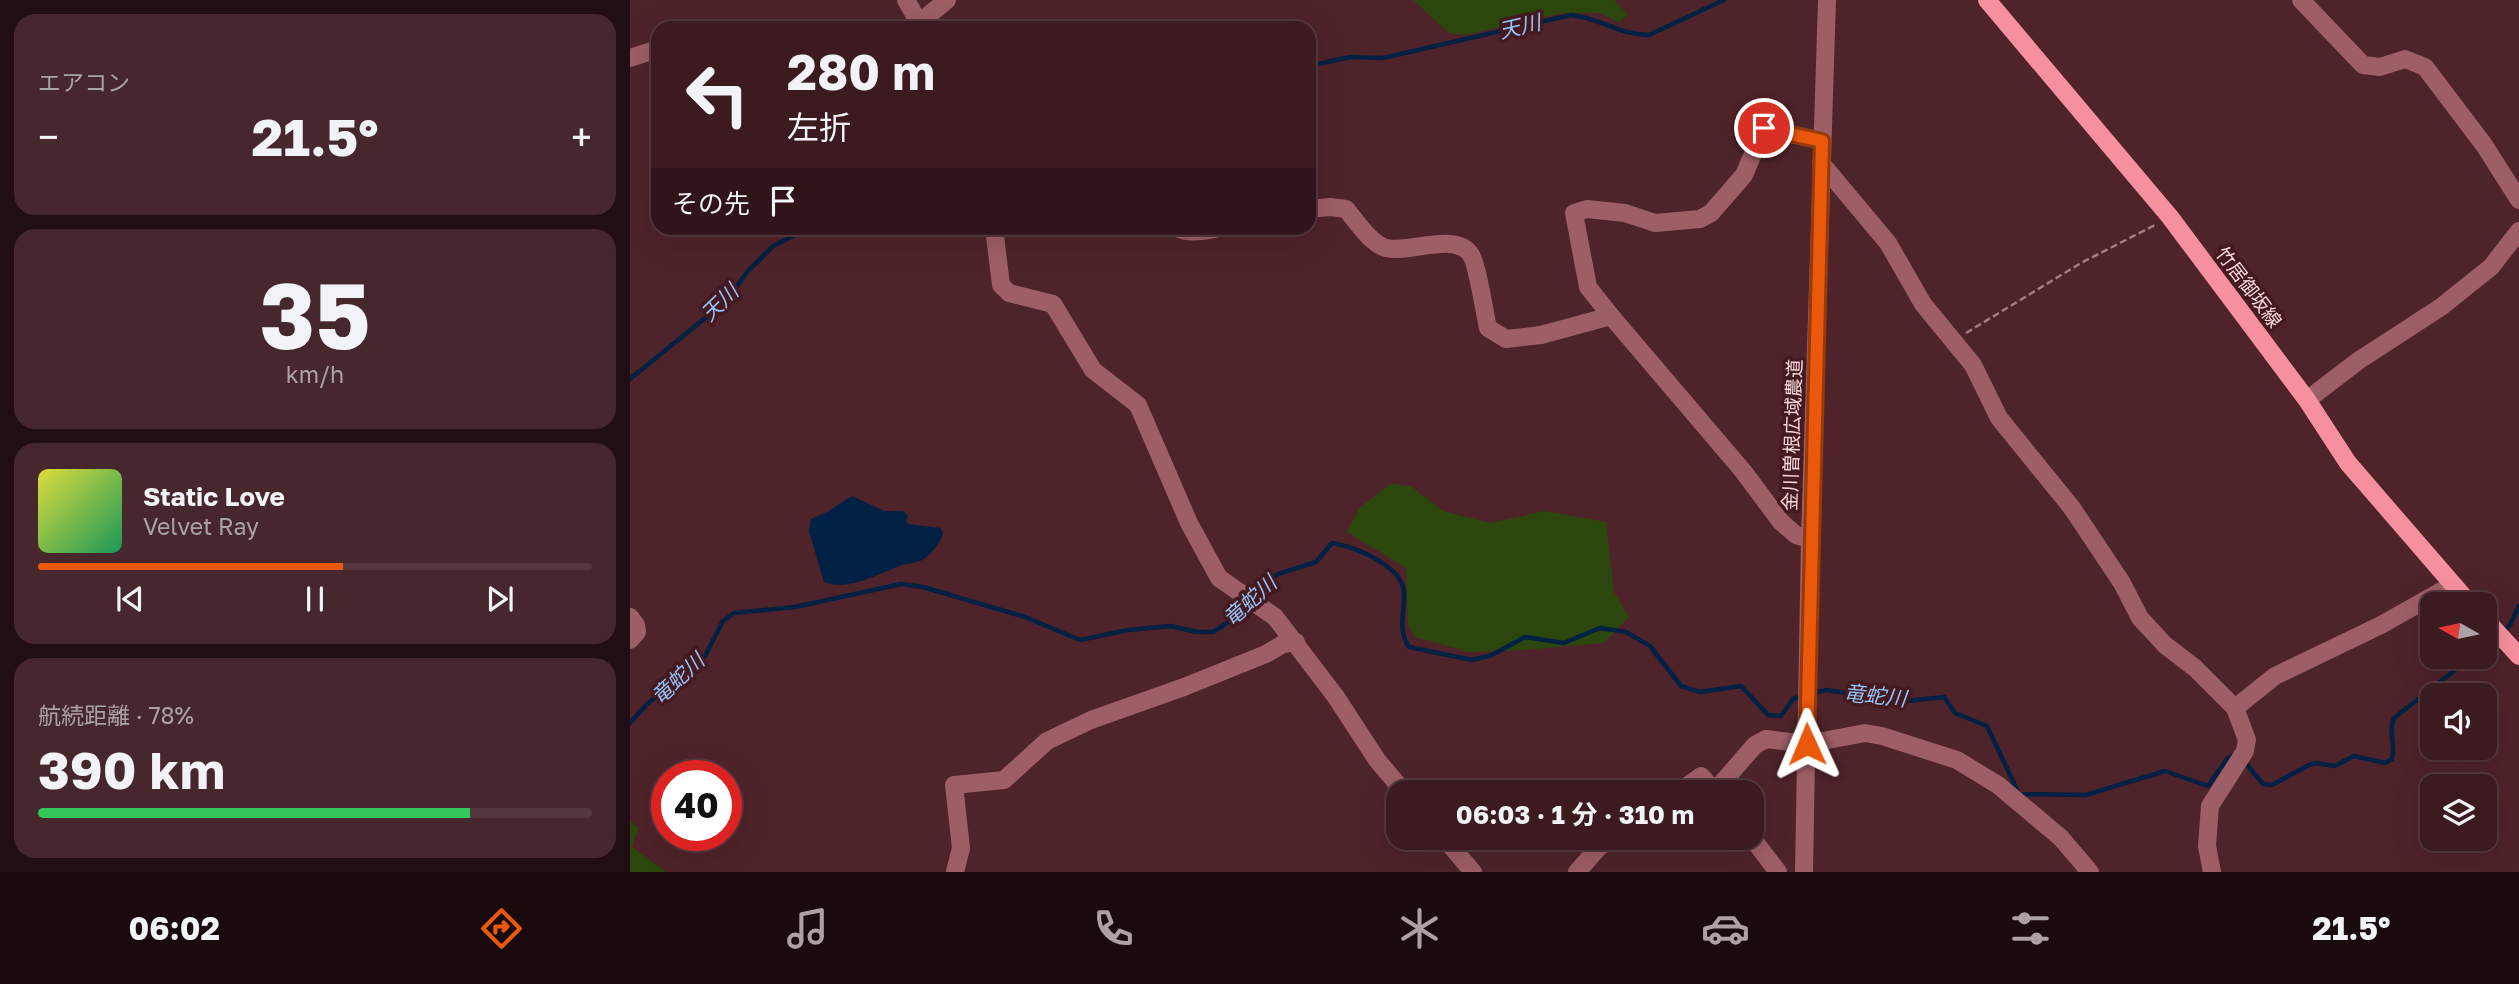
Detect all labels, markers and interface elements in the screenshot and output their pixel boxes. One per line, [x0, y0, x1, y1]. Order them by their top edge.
water label: 天川 [1496, 8, 1545, 43]
text: 280 m [787, 42, 935, 101]
icon: left [672, 49, 763, 140]
text: エアコン [38, 68, 130, 96]
pin [1734, 98, 1794, 158]
text: 21.5° [251, 105, 379, 167]
text: 左折 [787, 108, 851, 146]
icon: arrive [1745, 109, 1783, 147]
text: − [38, 114, 59, 159]
text: + [571, 114, 592, 159]
icon: arrive [764, 182, 802, 220]
text: その先 [672, 188, 750, 219]
street label: 竹居御坂線 [2212, 242, 2287, 332]
text: 35 [259, 260, 371, 369]
water label: 天川 [695, 277, 745, 326]
street label: 金川曽根広域農道 [1777, 359, 1806, 511]
text: km/h [286, 360, 344, 388]
text: Static Love [143, 481, 285, 512]
text: Velvet Ray [143, 512, 259, 540]
water label: 竜蛇川 [1217, 568, 1283, 631]
icon: previous [111, 580, 149, 618]
icon: pause [296, 580, 334, 618]
icon: next [481, 580, 519, 618]
north arrow [2420, 592, 2497, 668]
map controls [2420, 592, 2497, 851]
water label: 竜蛇川 [645, 646, 711, 709]
water label: 竜蛇川 [1842, 679, 1910, 711]
button: sound [2420, 683, 2497, 760]
text: 航続距離 · 78% [38, 701, 194, 729]
position arrow [1770, 707, 1844, 781]
text: 390 km [38, 738, 225, 800]
speed limit sign: 40 [651, 760, 742, 851]
button: layers [2420, 774, 2497, 851]
text: 06:03 · 1 分 · 310 m [1456, 799, 1694, 830]
icon: directions [477, 904, 526, 953]
icon: music [783, 904, 832, 953]
icon: phone [1089, 904, 1138, 953]
icon: climate [1395, 904, 1444, 953]
icon: car [1701, 904, 1750, 953]
icon: filters [2006, 904, 2055, 953]
text: 06:02 [128, 909, 220, 947]
text: 21.5° [2312, 909, 2391, 947]

